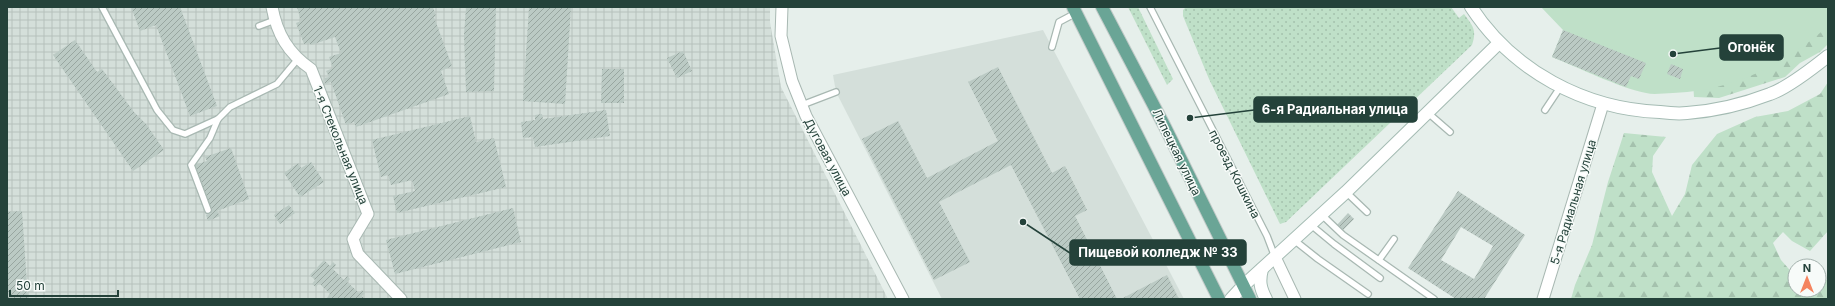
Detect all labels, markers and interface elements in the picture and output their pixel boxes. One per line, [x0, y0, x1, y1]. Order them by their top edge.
callout: Огонёк [1720, 35, 1783, 60]
text: Огонёк [1728, 39, 1775, 55]
street label: 1-я Стекольная улица [310, 84, 372, 206]
callout: 6-я Радиальная улица [1254, 97, 1417, 122]
text: 6-я Радиальная улица [1262, 101, 1408, 117]
street label: Липецкая улица [1150, 106, 1204, 198]
street label: Дуговая улица [801, 115, 855, 199]
street label: проезд Кошкина [1206, 127, 1264, 221]
street label: 5-я Радиальная улица [1547, 138, 1599, 266]
callout: Пищевой колледж № 33 [1070, 240, 1246, 265]
text: Пищевой колледж № 33 [1078, 244, 1238, 260]
north arrow [1787, 258, 1827, 298]
text: N [1803, 261, 1811, 275]
scale bar [10, 272, 118, 298]
text: 50 m [16, 278, 45, 293]

